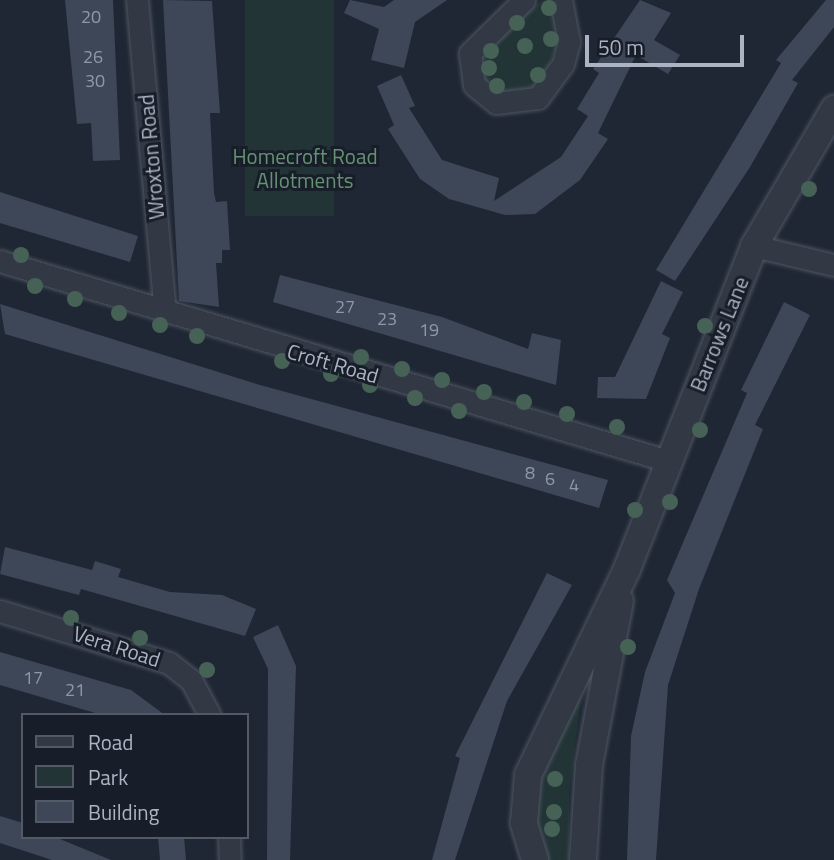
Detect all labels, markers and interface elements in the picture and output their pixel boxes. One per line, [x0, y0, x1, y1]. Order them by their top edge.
house number: 20 [81, 6, 101, 28]
scale bar [589, 21, 748, 65]
text: 50 m [598, 31, 644, 63]
house number: 26 [83, 46, 103, 68]
house number: 30 [85, 70, 105, 92]
street label: Wroxton Road [133, 93, 169, 221]
park label: Homecroft Road Allotments [232, 143, 378, 193]
street label: Barrows Lane [685, 273, 753, 395]
house number: 27 [335, 296, 355, 318]
house number: 23 [377, 308, 397, 330]
house number: 19 [419, 319, 439, 341]
street label: Croft Road [284, 338, 382, 388]
house number: 8 [525, 462, 535, 484]
house number: 6 [545, 468, 555, 490]
house number: 4 [569, 474, 579, 496]
street label: Vera Road [70, 620, 164, 672]
house number: 17 [23, 667, 43, 689]
house number: 21 [65, 679, 85, 701]
legend [21, 713, 248, 839]
text: Road [88, 726, 133, 758]
text: Park [88, 761, 128, 793]
text: Building [88, 796, 159, 828]

